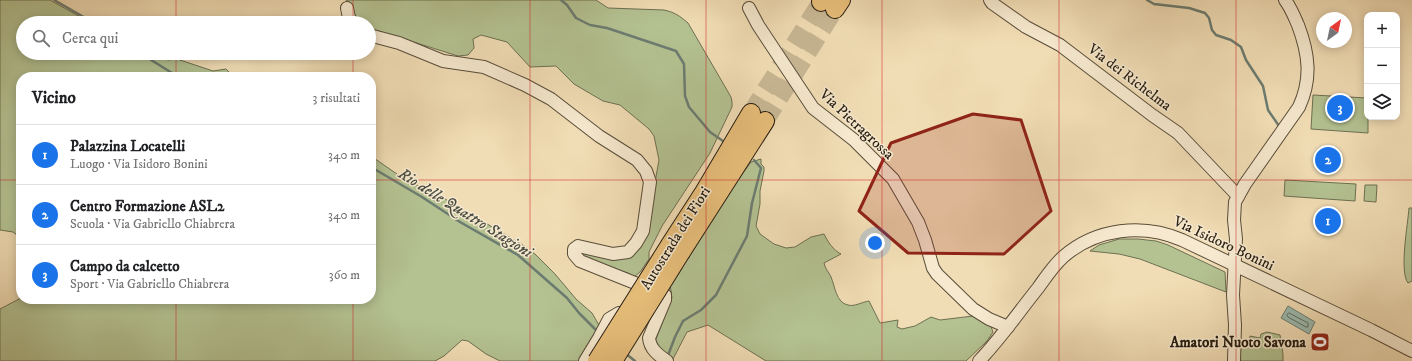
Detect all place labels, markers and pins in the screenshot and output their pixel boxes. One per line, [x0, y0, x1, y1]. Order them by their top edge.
pin: 3 [1327, 93, 1353, 123]
pin: 2 [1315, 145, 1341, 175]
pin: 1 [1315, 206, 1341, 236]
sports icon: Amatori Nuoto Savona [1309, 331, 1331, 353]
place label: Amatori Nuoto Savona [1169, 333, 1307, 352]

